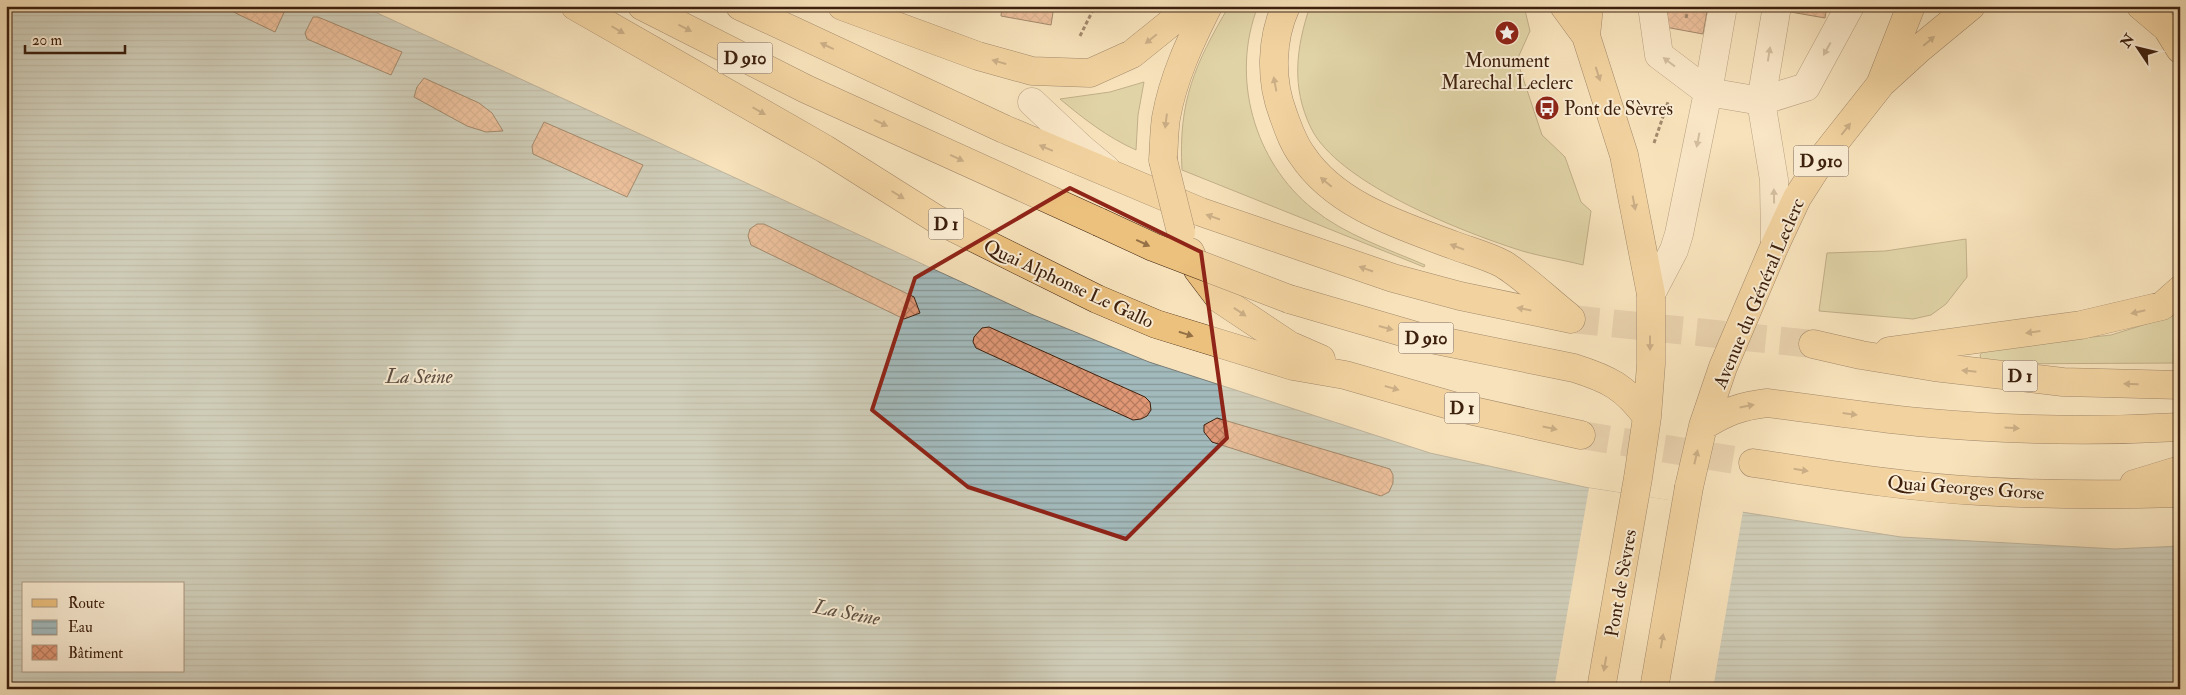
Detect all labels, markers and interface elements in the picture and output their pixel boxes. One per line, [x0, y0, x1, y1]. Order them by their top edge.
place icon: Monument Marechal Leclerc [1494, 20, 1520, 46]
scale bar [25, 22, 125, 54]
north arrow [2114, 22, 2164, 72]
one-way arrow [678, 24, 692, 32]
one-way arrow [611, 26, 624, 35]
text: N [2117, 30, 2139, 52]
text: 20 m [32, 31, 62, 50]
one-way arrow [1145, 33, 1158, 44]
one-way arrow [1922, 35, 1935, 46]
road number: D 910 [718, 42, 772, 74]
one-way arrow [820, 42, 834, 50]
one-way arrow [1823, 42, 1831, 56]
one-way arrow [1766, 45, 1774, 61]
place label: Monument Marechal Leclerc [1441, 49, 1573, 95]
one-way arrow [991, 57, 1006, 65]
one-way arrow [1663, 57, 1676, 68]
one-way arrow [1595, 66, 1603, 81]
one-way arrow [1271, 76, 1279, 92]
bus stop icon: Pont de Sèvres [1534, 95, 1560, 121]
place label: Pont de Sèvres [1564, 97, 1673, 121]
one-way arrow [751, 107, 766, 115]
one-way arrow [1162, 114, 1170, 130]
one-way arrow [874, 119, 888, 127]
one-way arrow [1840, 123, 1851, 136]
one-way arrow [1694, 132, 1702, 147]
one-way arrow [1039, 143, 1053, 151]
road number: D 910 [1794, 146, 1848, 177]
one-way arrow [950, 154, 965, 162]
one-way arrow [1320, 177, 1333, 188]
one-way arrow [1770, 188, 1778, 204]
one-way arrow [891, 190, 905, 199]
street label: Avenue du Général Leclerc [1708, 194, 1810, 393]
one-way arrow [1630, 195, 1638, 211]
road number: D 1 [928, 208, 964, 240]
one-way arrow [1205, 212, 1220, 220]
street label: Quai Alphonse Le Gallo [979, 234, 1157, 335]
one-way arrow [1136, 239, 1150, 247]
one-way arrow [1449, 243, 1464, 251]
one-way arrow [1358, 265, 1373, 273]
one-way arrow [1515, 305, 1531, 313]
one-way arrow [1233, 307, 1246, 316]
one-way arrow [2130, 308, 2145, 316]
road number: D 910 [1398, 322, 1454, 353]
one-way arrow [1378, 324, 1393, 332]
one-way arrow [2025, 328, 2041, 336]
one-way arrow [1178, 330, 1193, 338]
one-way arrow [1646, 335, 1654, 351]
road number: D 1 [2002, 361, 2038, 392]
water label: La Seine [384, 364, 453, 389]
one-way arrow [1961, 367, 1977, 375]
one-way arrow [2123, 379, 2139, 387]
one-way arrow [1385, 385, 1400, 393]
road number: D 1 [1444, 392, 1480, 423]
one-way arrow [1739, 402, 1754, 410]
one-way arrow [1843, 410, 1859, 418]
one-way arrow [1542, 424, 1558, 432]
one-way arrow [2005, 424, 2021, 432]
one-way arrow [1692, 449, 1700, 464]
one-way arrow [1793, 466, 1809, 474]
street label: Quai Georges Gorse [1887, 471, 2045, 505]
street label: Pont de Sèvres [1600, 527, 1642, 639]
legend [22, 582, 185, 672]
text: Route [68, 594, 105, 613]
water label: La Seine [811, 594, 883, 631]
text: Eau [68, 618, 93, 637]
one-way arrow [1659, 632, 1667, 648]
text: Bâtiment [68, 644, 123, 663]
one-way arrow [1601, 656, 1609, 672]

